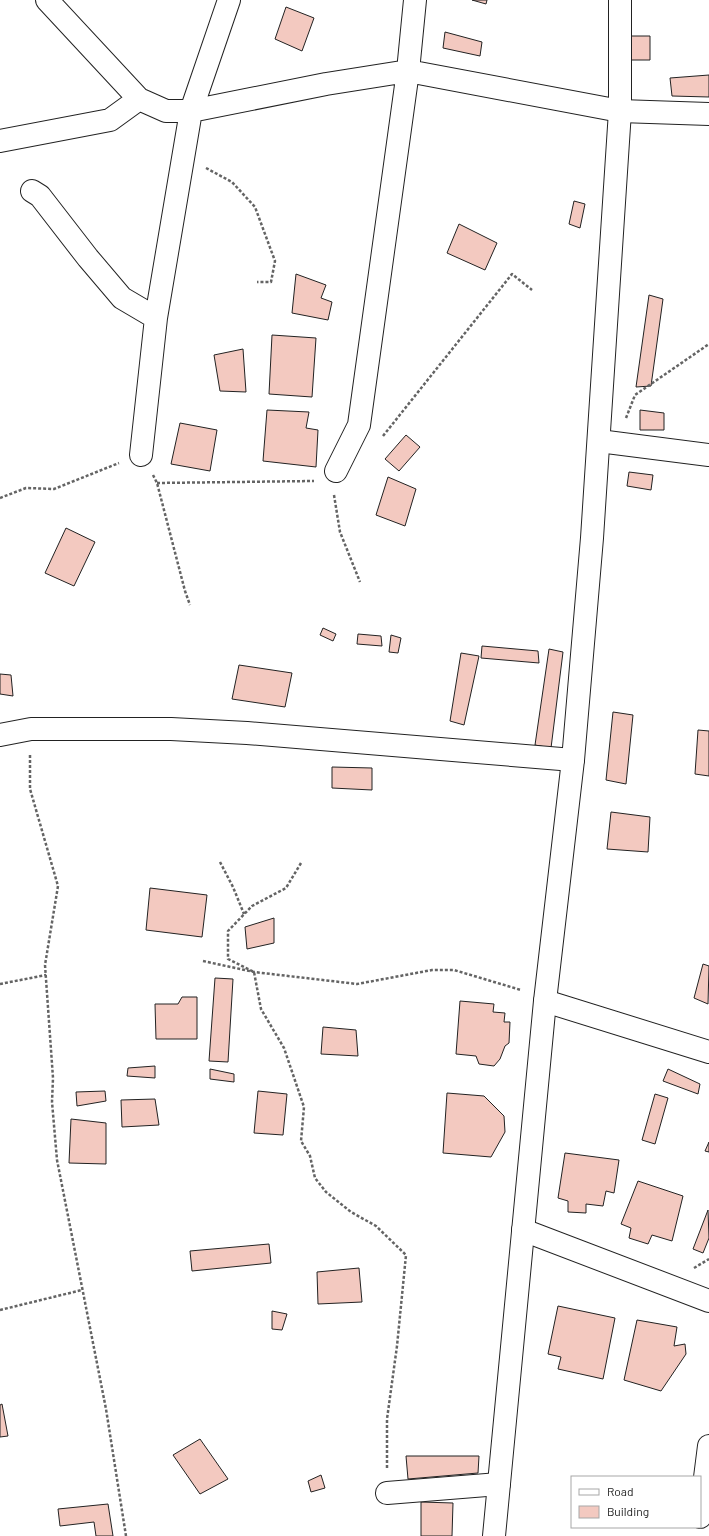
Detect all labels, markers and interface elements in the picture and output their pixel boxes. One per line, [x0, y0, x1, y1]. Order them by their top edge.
legend [571, 1476, 701, 1528]
text: Road [607, 1484, 634, 1498]
text: Building [607, 1504, 649, 1518]

